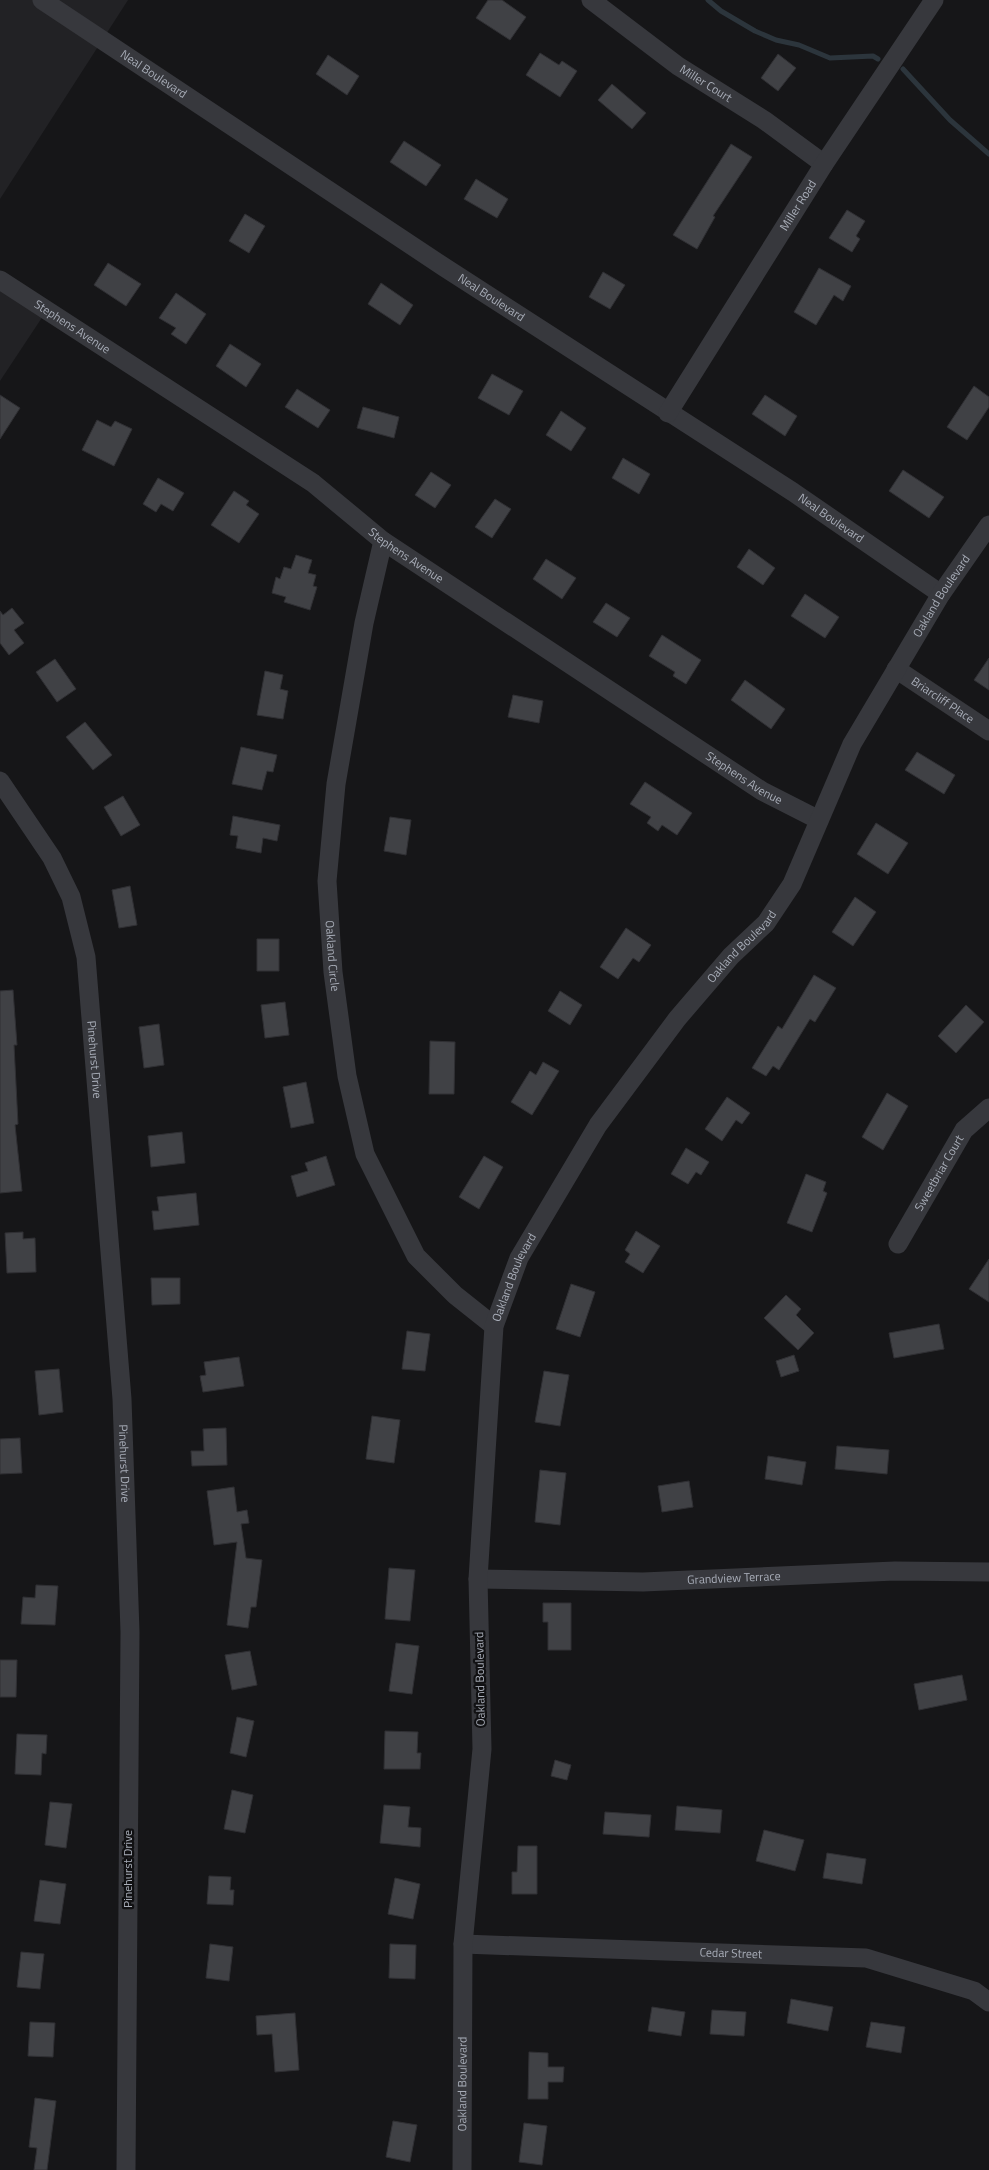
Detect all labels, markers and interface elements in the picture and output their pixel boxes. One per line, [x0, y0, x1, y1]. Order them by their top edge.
street label: Neal Boulevard [117, 45, 191, 103]
street label: Miller Court [676, 59, 737, 107]
street label: Miller Road [774, 176, 821, 234]
street label: Neal Boulevard [454, 268, 529, 326]
street label: Stephens Avenue [30, 295, 114, 358]
street label: Neal Boulevard [794, 488, 868, 547]
street label: Stephens Avenue [364, 523, 448, 588]
street label: Oakland Boulevard [907, 551, 975, 641]
street label: Briarcliff Place [907, 672, 978, 728]
street label: Stephens Avenue [702, 746, 786, 809]
street label: Oakland Boulevard [702, 906, 781, 987]
street label: Oakland Circle [321, 920, 346, 992]
street label: Pinehurst Drive [82, 1020, 107, 1099]
street label: Sweetbriar Court [909, 1130, 969, 1214]
street label: Oakland Boulevard [486, 1229, 541, 1324]
street label: Pinehurst Drive [114, 1424, 136, 1503]
street label: Grandview Terrace [687, 1566, 781, 1589]
street label: Oakland Boulevard [469, 1631, 490, 1727]
street label: Pinehurst Drive [118, 1830, 137, 1908]
street label: Cedar Street [699, 1942, 763, 1963]
street label: Oakland Boulevard [452, 2037, 472, 2131]

